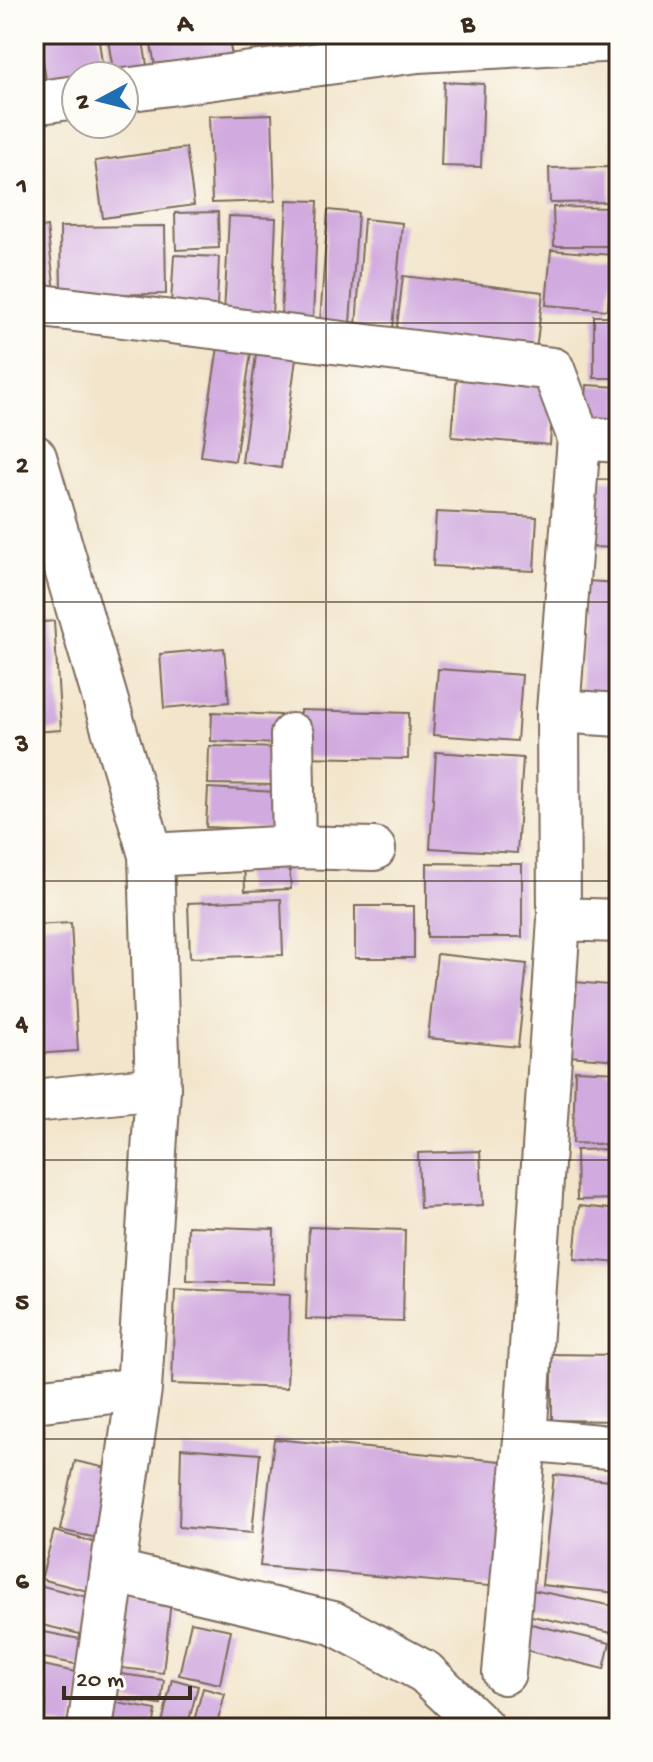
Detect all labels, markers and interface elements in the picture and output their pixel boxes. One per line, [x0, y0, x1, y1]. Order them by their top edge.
text: A [176, 11, 194, 42]
text: B [460, 11, 476, 42]
north arrow [60, 60, 140, 140]
text: N [70, 93, 98, 111]
text: 1 [16, 173, 27, 204]
text: 2 [16, 452, 29, 483]
text: 3 [14, 731, 29, 762]
text: 4 [15, 1010, 29, 1041]
text: 5 [15, 1289, 29, 1320]
text: 6 [15, 1568, 29, 1599]
scale bar [64, 1650, 190, 1700]
text: 20 m [76, 1667, 124, 1696]

